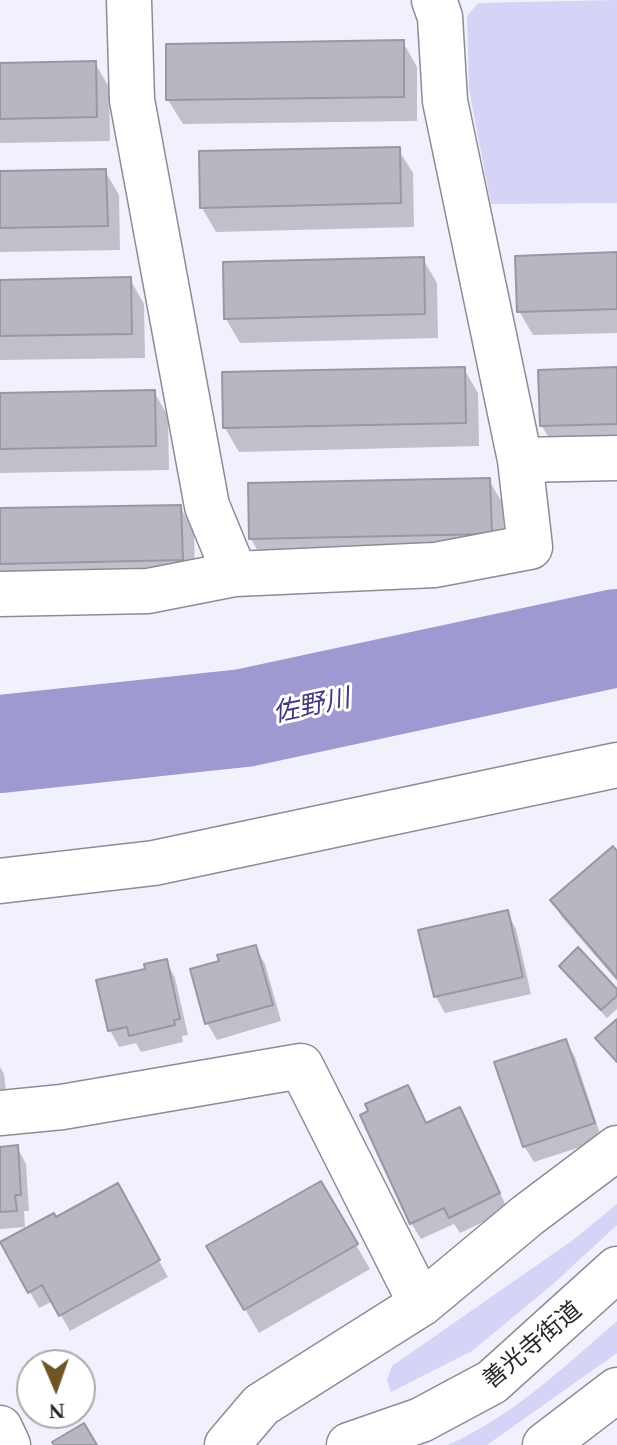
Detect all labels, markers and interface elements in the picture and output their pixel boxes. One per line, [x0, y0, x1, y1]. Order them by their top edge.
water label: 佐野川 [270, 681, 352, 727]
street label: 善光寺街道 [476, 1294, 586, 1394]
north arrow [16, 1349, 96, 1429]
text: N [48, 1399, 65, 1424]

